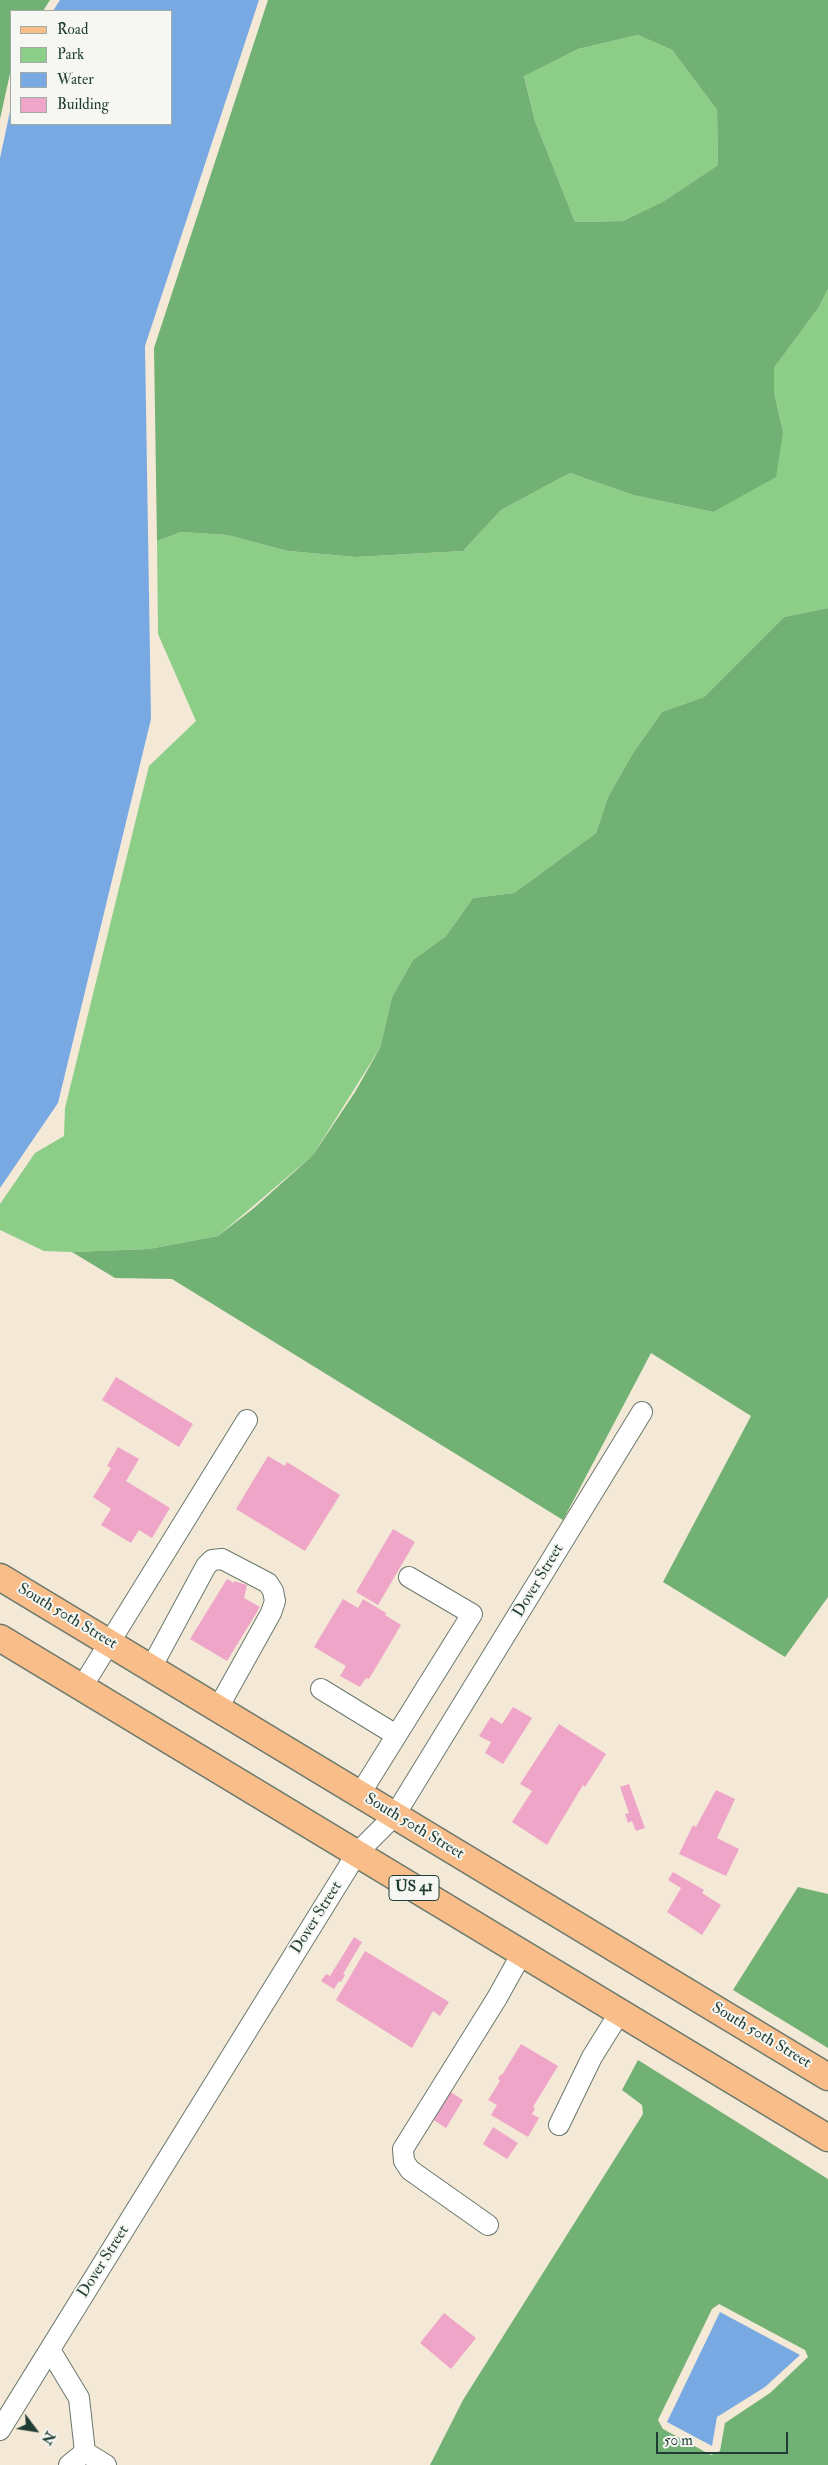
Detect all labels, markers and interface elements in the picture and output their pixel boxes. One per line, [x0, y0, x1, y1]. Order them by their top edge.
legend [10, 10, 172, 125]
text: Road [57, 20, 88, 39]
text: Park [57, 45, 84, 64]
text: Water [57, 70, 94, 89]
text: Building [57, 95, 109, 114]
street label: Dover Street [510, 1541, 568, 1621]
street label: South 50th Street [14, 1580, 120, 1654]
street label: South 50th Street [361, 1790, 467, 1864]
road number: US 41 [389, 1876, 439, 1900]
street label: Dover Street [287, 1878, 347, 1958]
street label: South 50th Street [708, 1999, 814, 2073]
street label: Dover Street [74, 2222, 134, 2302]
north arrow [10, 2405, 60, 2455]
scale bar [658, 2422, 790, 2454]
text: N [38, 2428, 59, 2448]
text: 50 m [664, 2431, 693, 2450]

